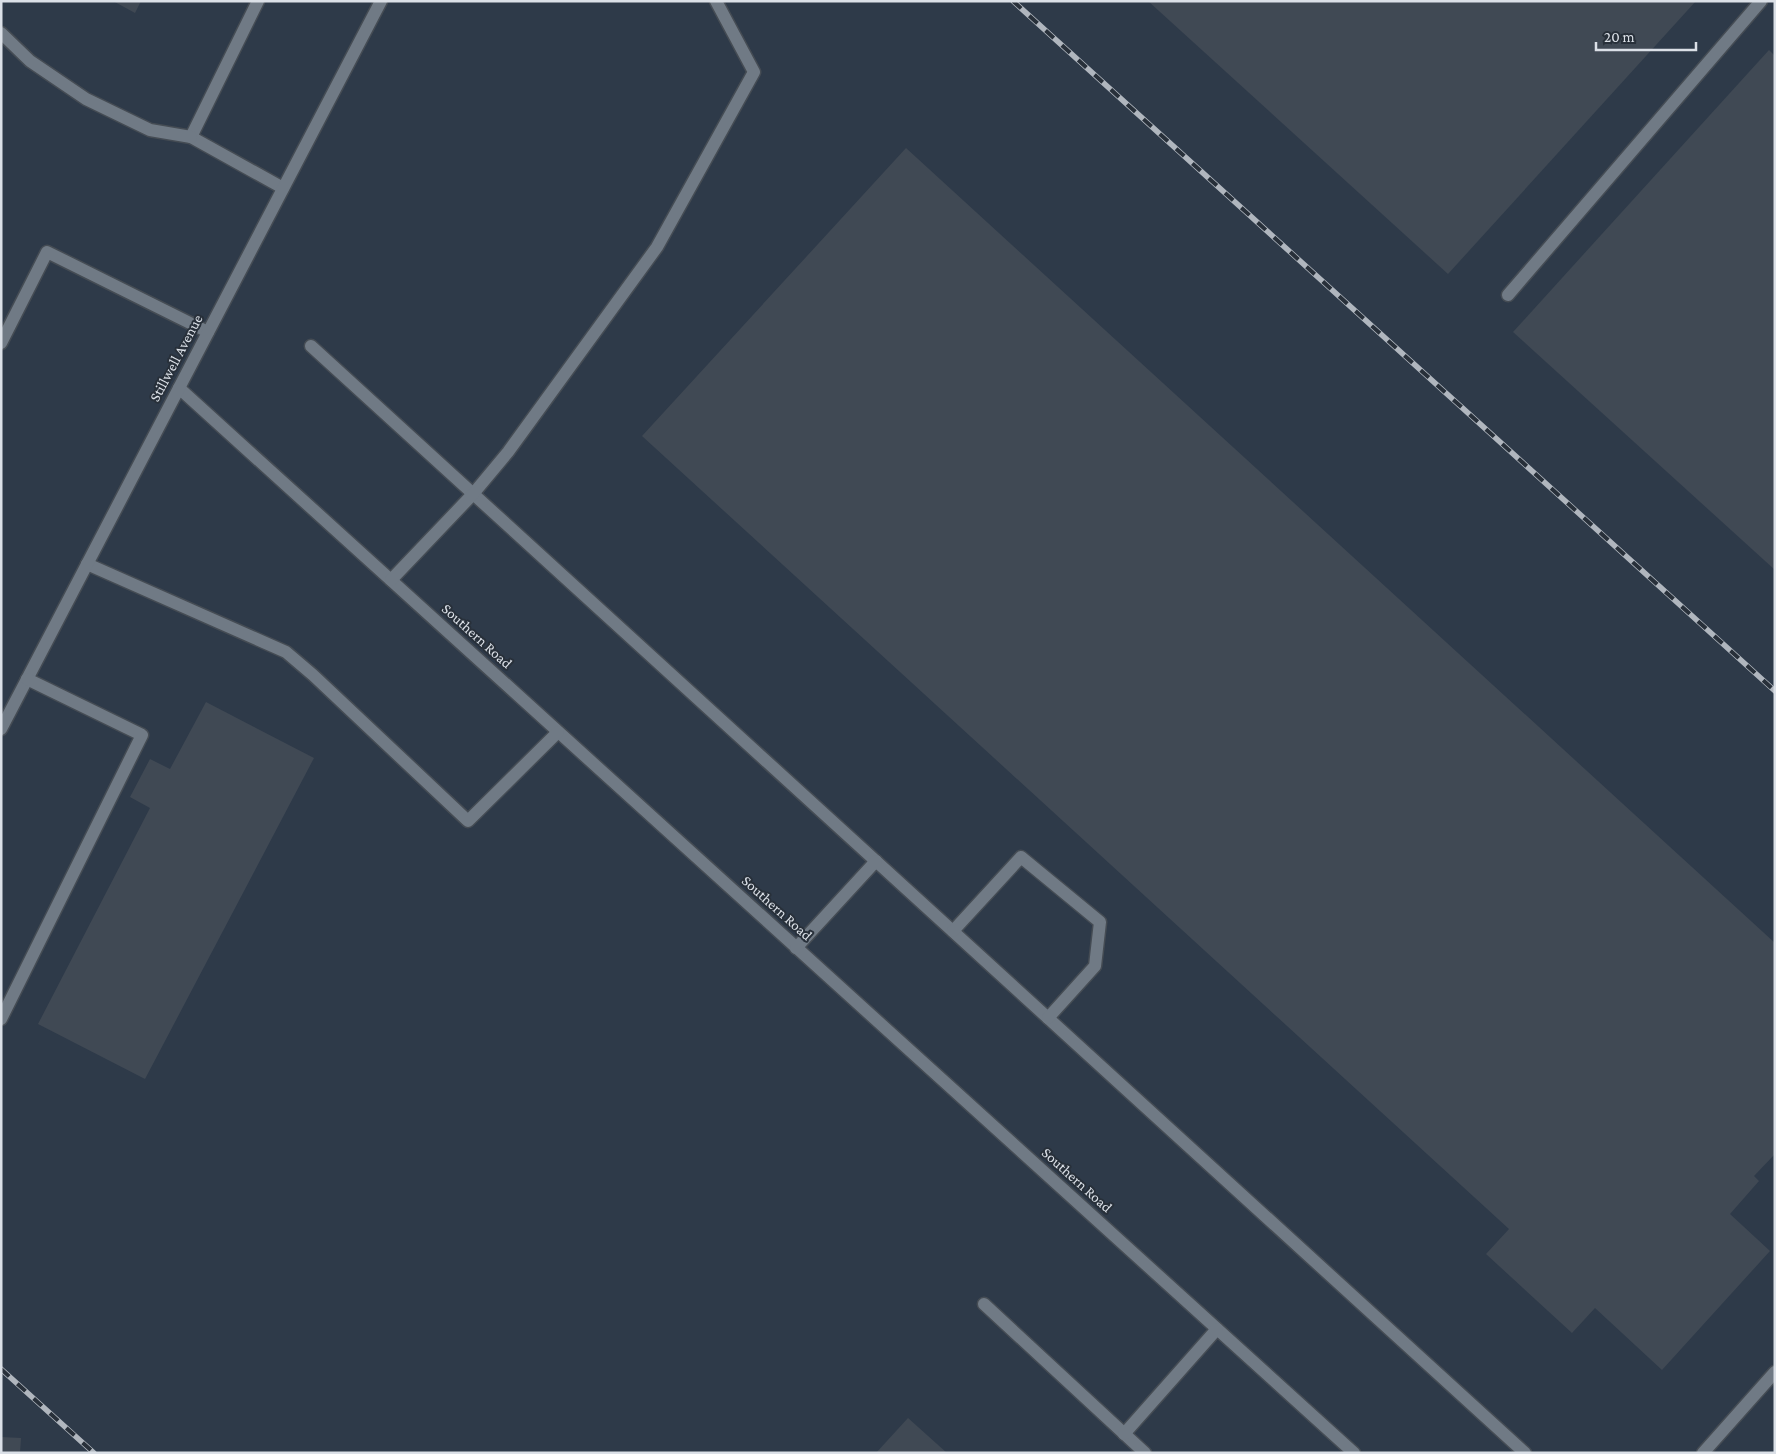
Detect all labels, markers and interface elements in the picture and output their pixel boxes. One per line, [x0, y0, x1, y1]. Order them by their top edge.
scale bar [1596, 20, 1696, 52]
text: 20 m [1604, 29, 1635, 45]
street label: Stillwell Avenue [146, 311, 206, 404]
street label: Southern Road [439, 600, 515, 672]
street label: Southern Road [739, 872, 815, 944]
street label: Southern Road [1039, 1144, 1115, 1216]

